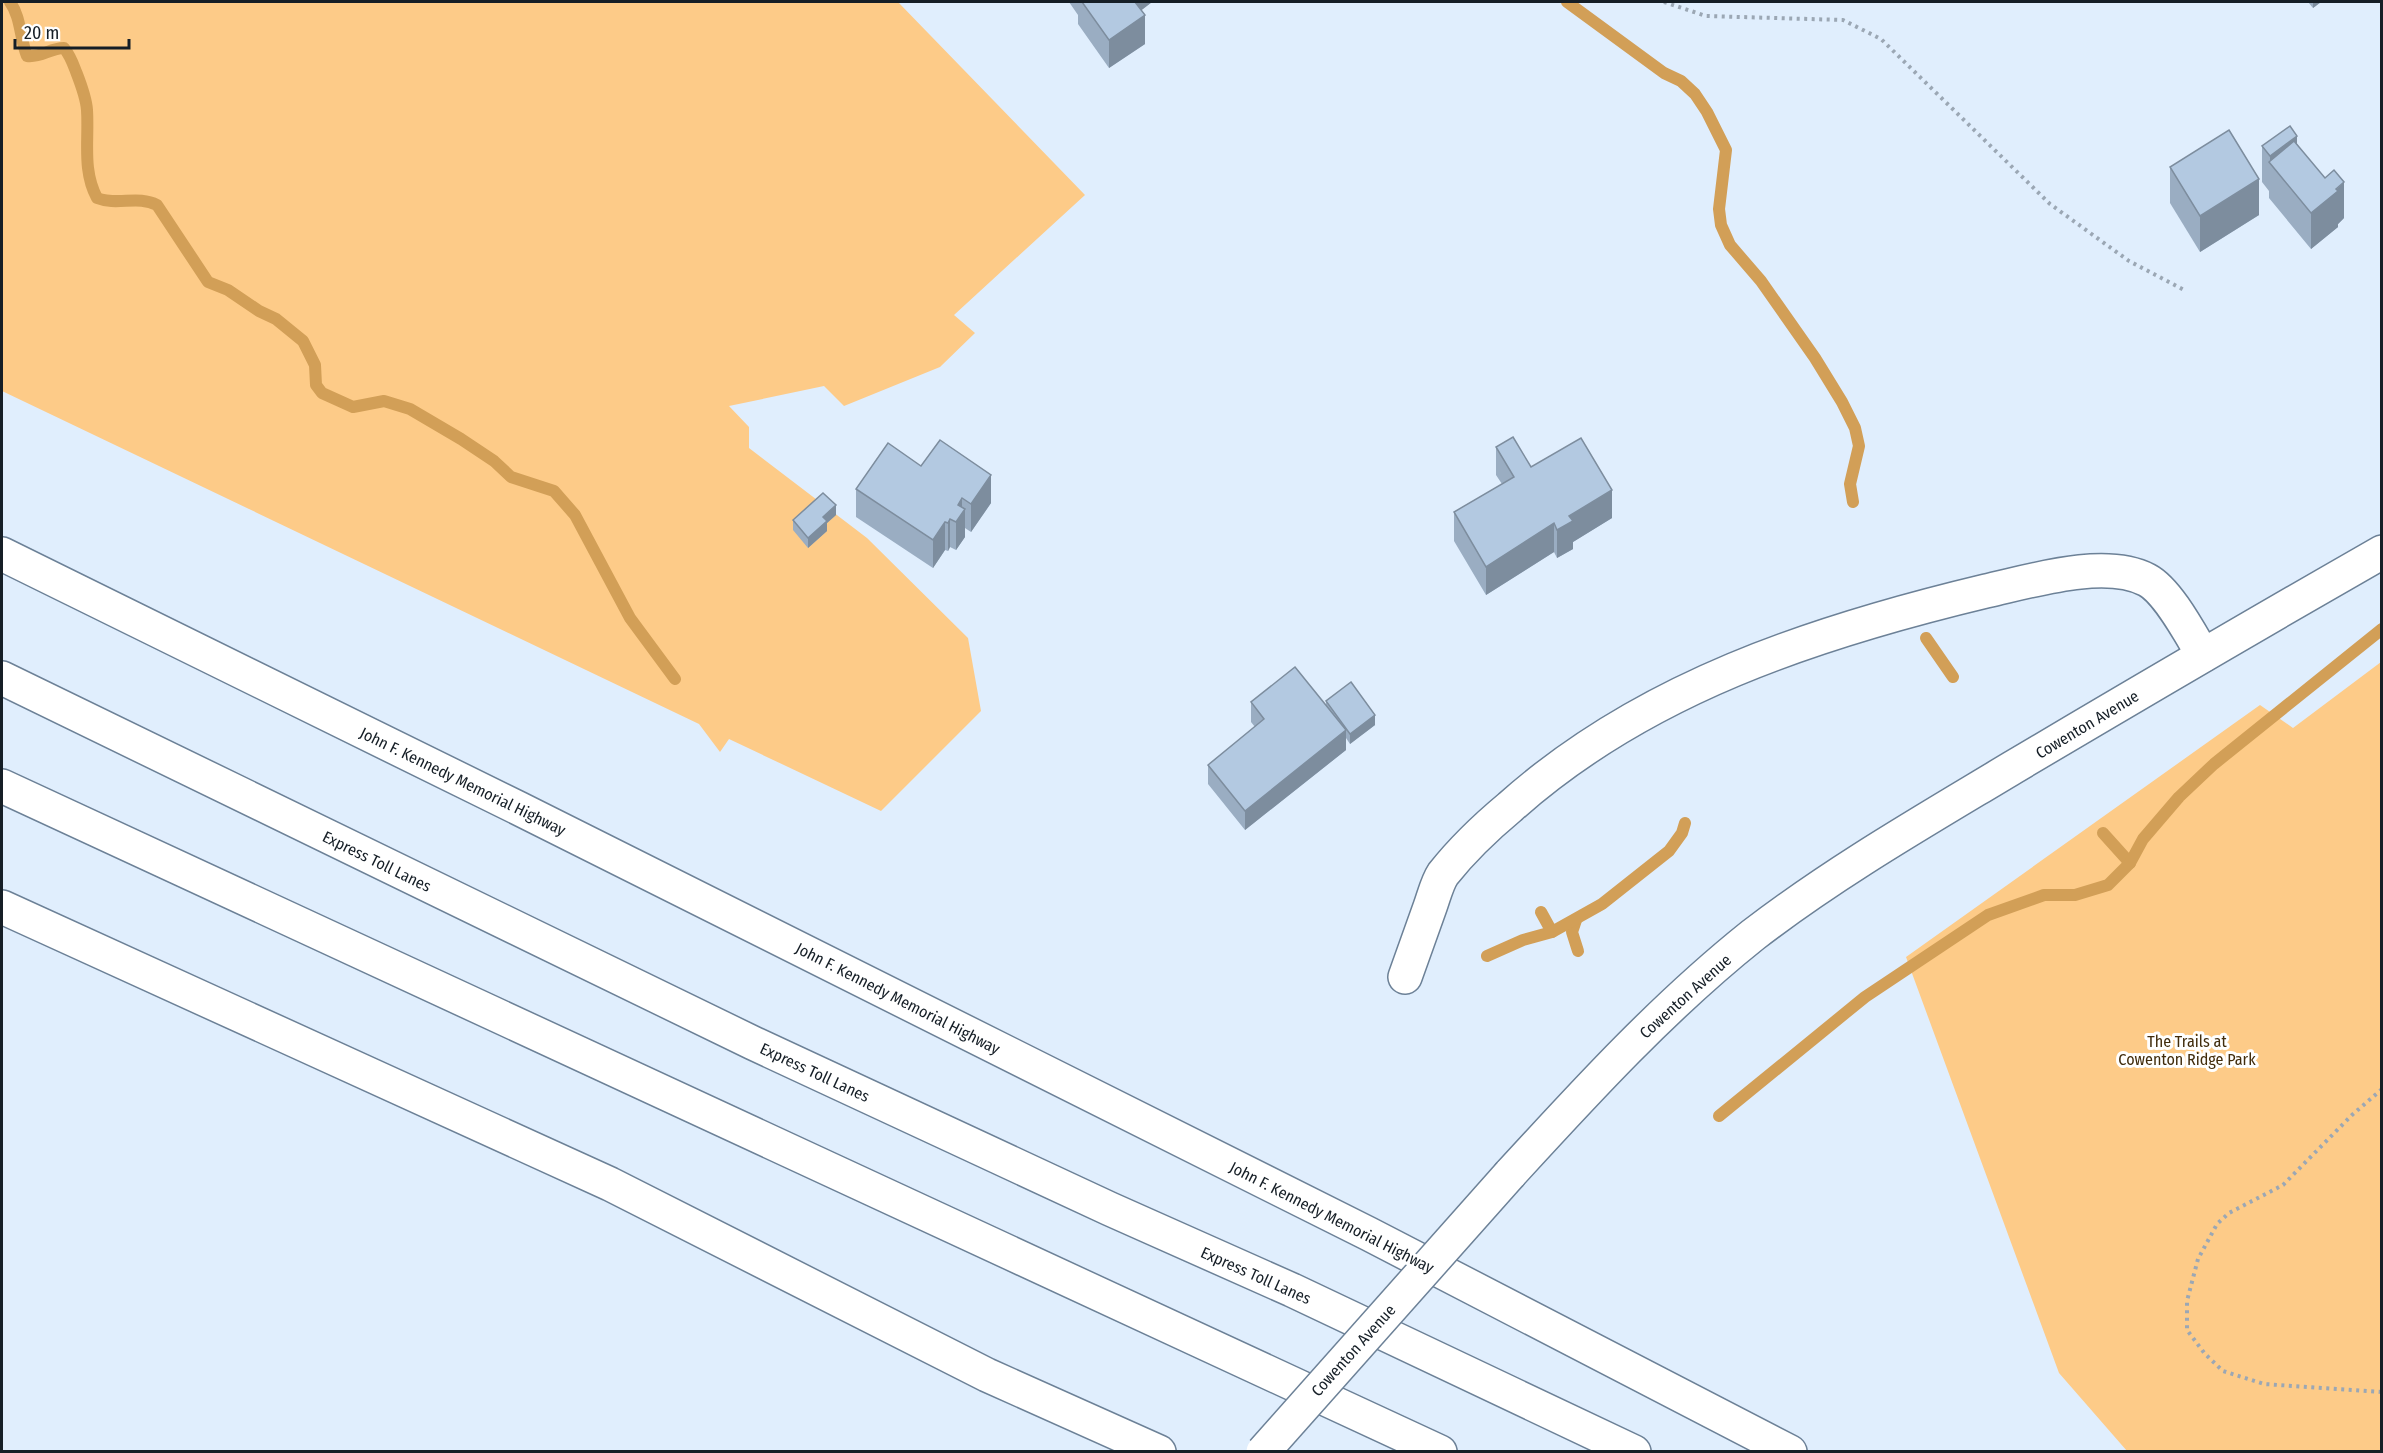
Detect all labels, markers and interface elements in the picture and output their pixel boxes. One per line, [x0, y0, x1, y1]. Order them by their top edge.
scale bar [15, 12, 129, 50]
text: 20 m [24, 22, 59, 44]
street label: Cowenton Avenue [2032, 686, 2142, 763]
street label: John F. Kennedy Memorial Highway [357, 723, 570, 840]
street label: Express Toll Lanes [319, 827, 434, 896]
street label: John F. Kennedy Memorial Highway [792, 939, 1004, 1059]
street label: Cowenton Avenue [1636, 950, 1735, 1042]
park label: The Trails at Cowenton Ridge Park [2118, 1032, 2256, 1069]
street label: Express Toll Lanes [757, 1039, 873, 1106]
street label: John F. Kennedy Memorial Highway [1226, 1158, 1438, 1278]
street label: Express Toll Lanes [1198, 1243, 1314, 1308]
street label: Cowenton Avenue [1307, 1301, 1400, 1400]

